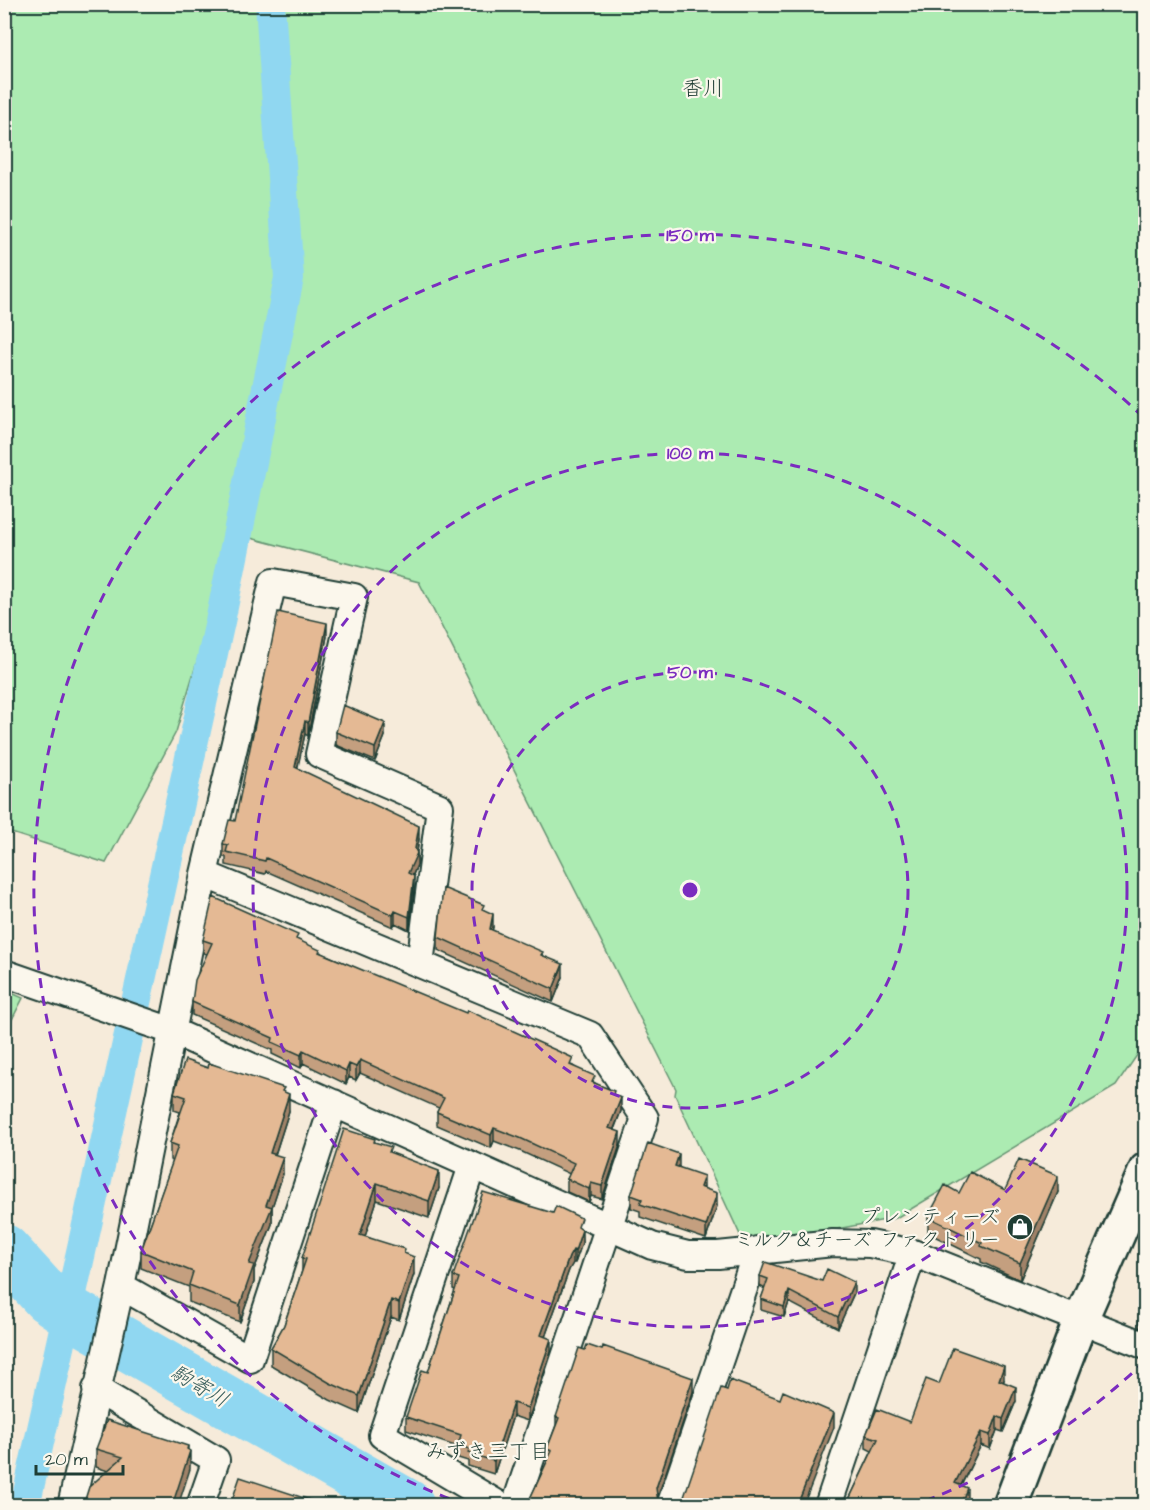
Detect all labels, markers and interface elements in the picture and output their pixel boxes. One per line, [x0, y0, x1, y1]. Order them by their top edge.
district label: 香川 [682, 74, 724, 103]
text: 150 m [666, 223, 715, 248]
text: 100 m [667, 441, 714, 466]
text: 50 m [667, 660, 714, 685]
centre of rings [680, 880, 700, 900]
place label: プレンティーズ ミルク＆チーズ ファクトリー [734, 1203, 1000, 1254]
shop icon: プレンティーズ ミルク＆チーズ ファクトリー [1005, 1212, 1035, 1242]
water label: 駒寄川 [165, 1358, 234, 1415]
district label: みずき三丁目 [425, 1437, 551, 1466]
scale bar [36, 1438, 123, 1476]
text: 20 m [45, 1447, 88, 1472]

